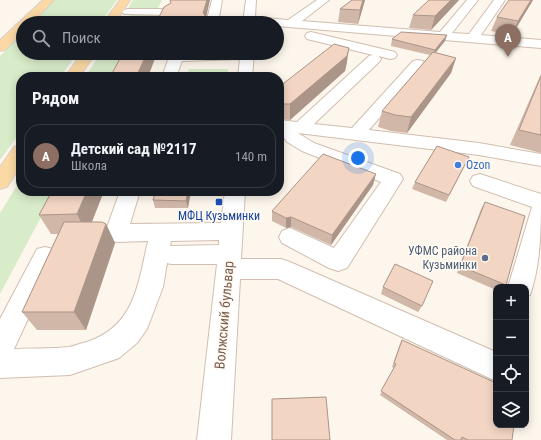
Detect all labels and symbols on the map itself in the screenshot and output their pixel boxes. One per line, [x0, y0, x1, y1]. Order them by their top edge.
pin: A [495, 24, 521, 57]
your location [348, 148, 368, 168]
place label: Ozon [466, 158, 490, 172]
marker: Ozon [453, 160, 463, 170]
marker: МФЦ Кузьминки [214, 197, 224, 207]
place label: МФЦ Кузьминки [178, 209, 260, 223]
place label: УФМС района Кузьминки [408, 244, 477, 272]
marker: УФМС района Кузьминки [480, 253, 490, 263]
street label: Волжский бульвар [211, 260, 237, 370]

